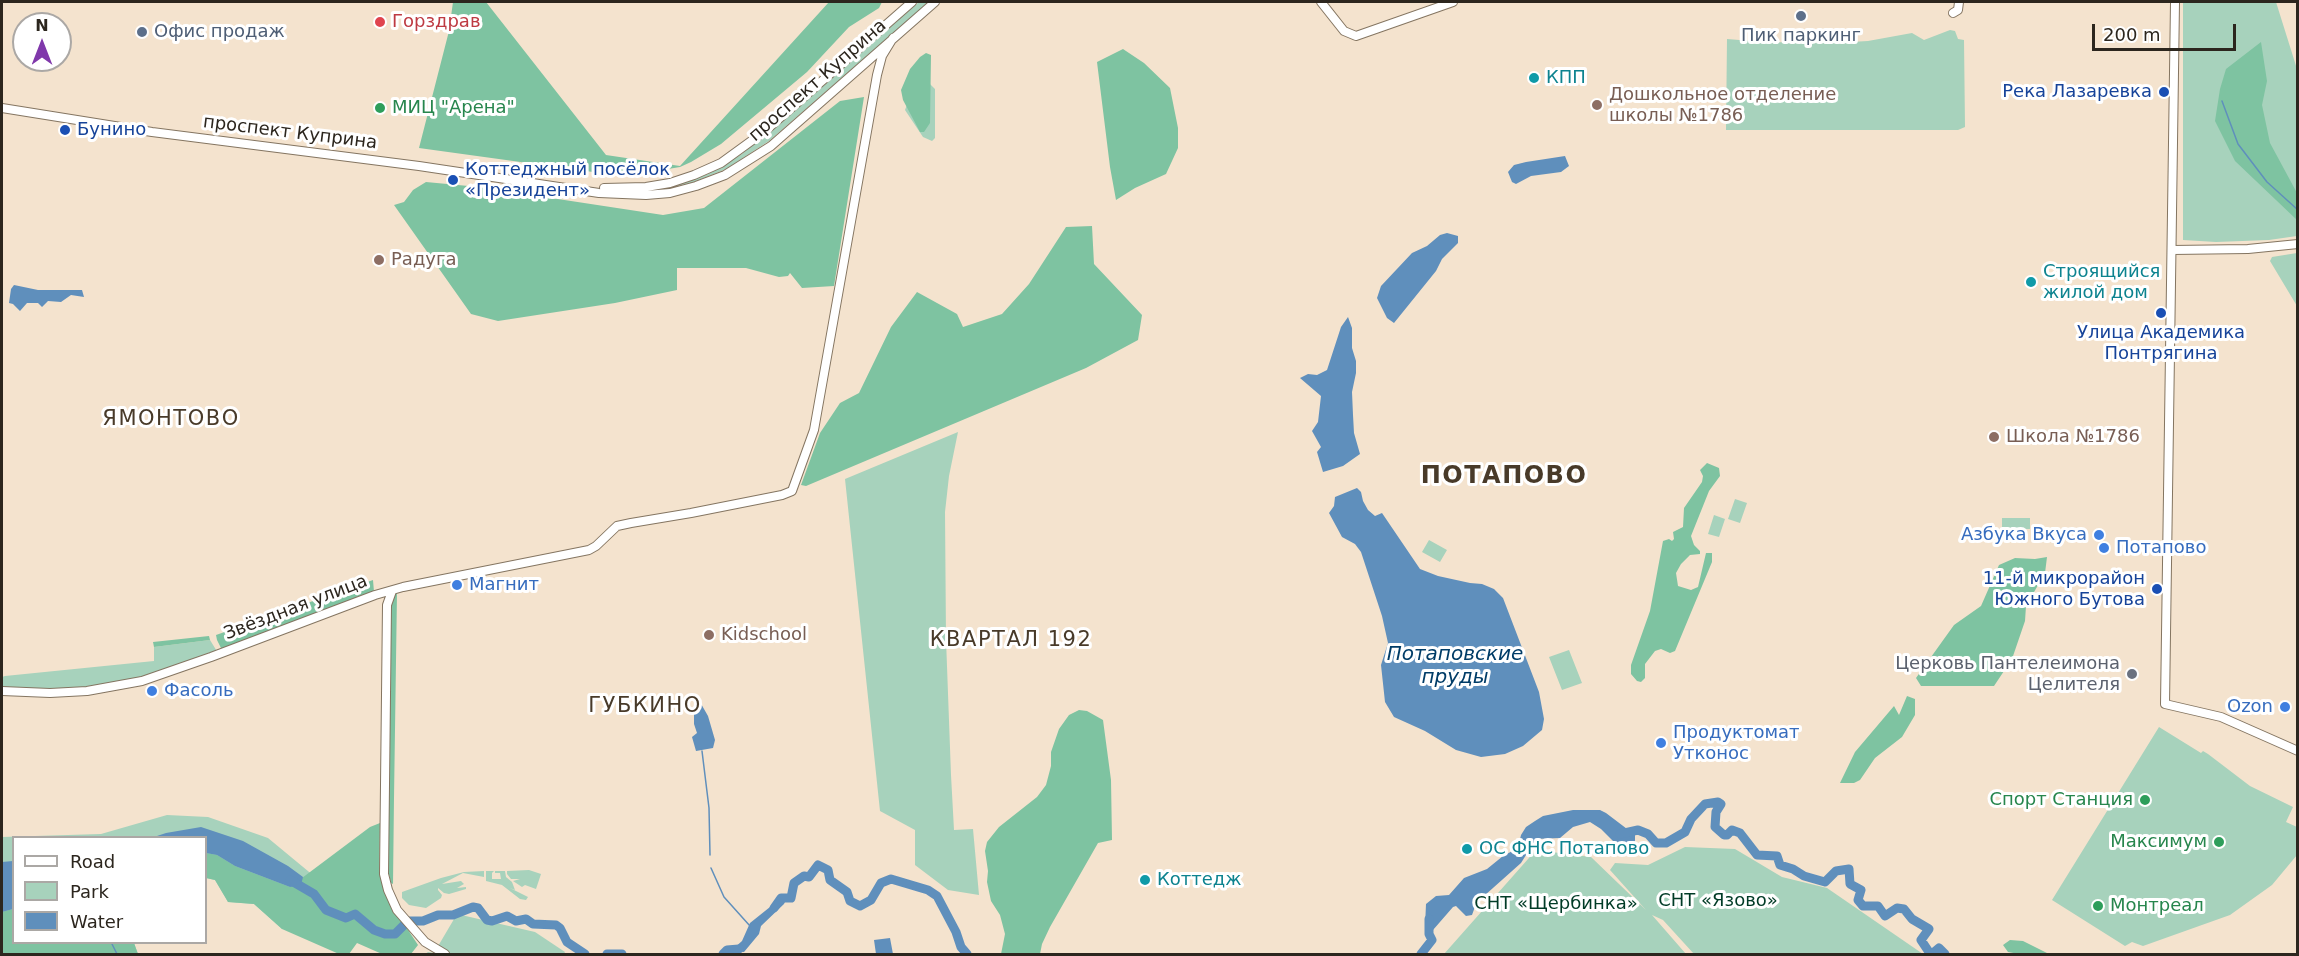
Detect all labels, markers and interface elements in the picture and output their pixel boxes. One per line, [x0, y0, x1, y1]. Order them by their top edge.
marker: Пик паркинг [1794, 9, 1808, 23]
place label: Горздрав [392, 11, 480, 33]
north arrow [12, 12, 72, 72]
scale bar [2095, 12, 2239, 50]
marker: Горздрав [373, 15, 387, 29]
street label: проспект Куприна [745, 15, 891, 147]
text: N [35, 16, 49, 35]
place label: Офис продаж [154, 21, 285, 43]
text: 200 m [2103, 24, 2161, 45]
marker: Офис продаж [135, 25, 149, 39]
place label: Пик паркинг [1741, 25, 1861, 47]
place label: КПП [1546, 67, 1586, 89]
marker: КПП [1527, 71, 1541, 85]
place label: Река Лазаревка [2002, 81, 2152, 103]
place label: Дошкольное отделение школы №1786 [1609, 84, 1836, 127]
marker: Река Лазаревка [2157, 85, 2171, 99]
place label: МИЦ "Арена" [392, 97, 515, 119]
marker: Дошкольное отделение школы №1786 [1590, 98, 1604, 112]
marker: МИЦ "Арена" [373, 101, 387, 115]
street label: проспект Куприна [202, 112, 378, 154]
place label: Бунино [77, 119, 146, 141]
marker: Бунино [58, 123, 72, 137]
place label: Коттеджный посёлок «Президент» [465, 159, 670, 201]
marker: Коттеджный посёлок «Президент» [446, 173, 460, 187]
place label: Радуга [391, 249, 456, 271]
marker: Радуга [372, 253, 386, 267]
place label: Строящийся жилой дом [2043, 261, 2160, 304]
marker: Строящийся жилой дом [2024, 275, 2038, 289]
marker: Улица Академика Понтрягина [2154, 306, 2168, 320]
place label: Улица Академика Понтрягина [2077, 322, 2245, 364]
district label: ЯМОНТОВО [102, 407, 240, 433]
place label: Школа №1786 [2006, 426, 2140, 448]
marker: Школа №1786 [1987, 430, 2001, 444]
district label: ПОТАПОВО [1421, 463, 1587, 491]
place label: Азбука Вкуса [1961, 524, 2087, 546]
marker: Азбука Вкуса [2092, 528, 2106, 542]
place label: Потапово [2116, 537, 2206, 559]
marker: Потапово [2097, 541, 2111, 555]
place label: 11-й микрорайон Южного Бутова [1983, 568, 2145, 610]
street label: Звёздная улица [221, 571, 371, 645]
place label: Магнит [469, 574, 539, 596]
marker: Магнит [450, 578, 464, 592]
marker: 11-й микрорайон Южного Бутова [2150, 582, 2164, 596]
place label: Kidschool [721, 624, 807, 646]
marker: Kidschool [702, 628, 716, 642]
district label: КВАРТАЛ 192 [930, 628, 1092, 654]
water label: Потаповские пруды [1387, 643, 1523, 690]
place label: Церковь Пантелеимона Целителя [1895, 653, 2120, 696]
marker: Церковь Пантелеимона Целителя [2125, 667, 2139, 681]
place label: Фасоль [164, 680, 234, 702]
marker: Фасоль [145, 684, 159, 698]
district label: ГУБКИНО [588, 694, 702, 720]
place label: Ozon [2227, 696, 2273, 718]
marker: Ozon [2278, 700, 2292, 714]
place label: Продуктомат Утконос [1673, 722, 1800, 764]
marker: Продуктомат Утконос [1654, 736, 1668, 750]
place label: Спорт Станция [1989, 789, 2133, 811]
marker: Спорт Станция [2138, 793, 2152, 807]
place label: Максимум [2110, 831, 2207, 853]
marker: Максимум [2212, 835, 2226, 849]
legend [12, 836, 207, 944]
place label: ОС ФНС Потапово [1479, 838, 1649, 860]
marker: ОС ФНС Потапово [1460, 842, 1474, 856]
text: Road [70, 851, 115, 872]
place label: Коттедж [1157, 869, 1241, 891]
marker: Коттедж [1138, 873, 1152, 887]
text: Park [70, 881, 109, 902]
park label: СНТ «Язово» [1658, 890, 1778, 912]
park label: СНТ «Щербинка» [1474, 893, 1638, 915]
place label: Монтреал [2110, 895, 2204, 917]
marker: Монтреал [2091, 899, 2105, 913]
text: Water [70, 911, 123, 932]

